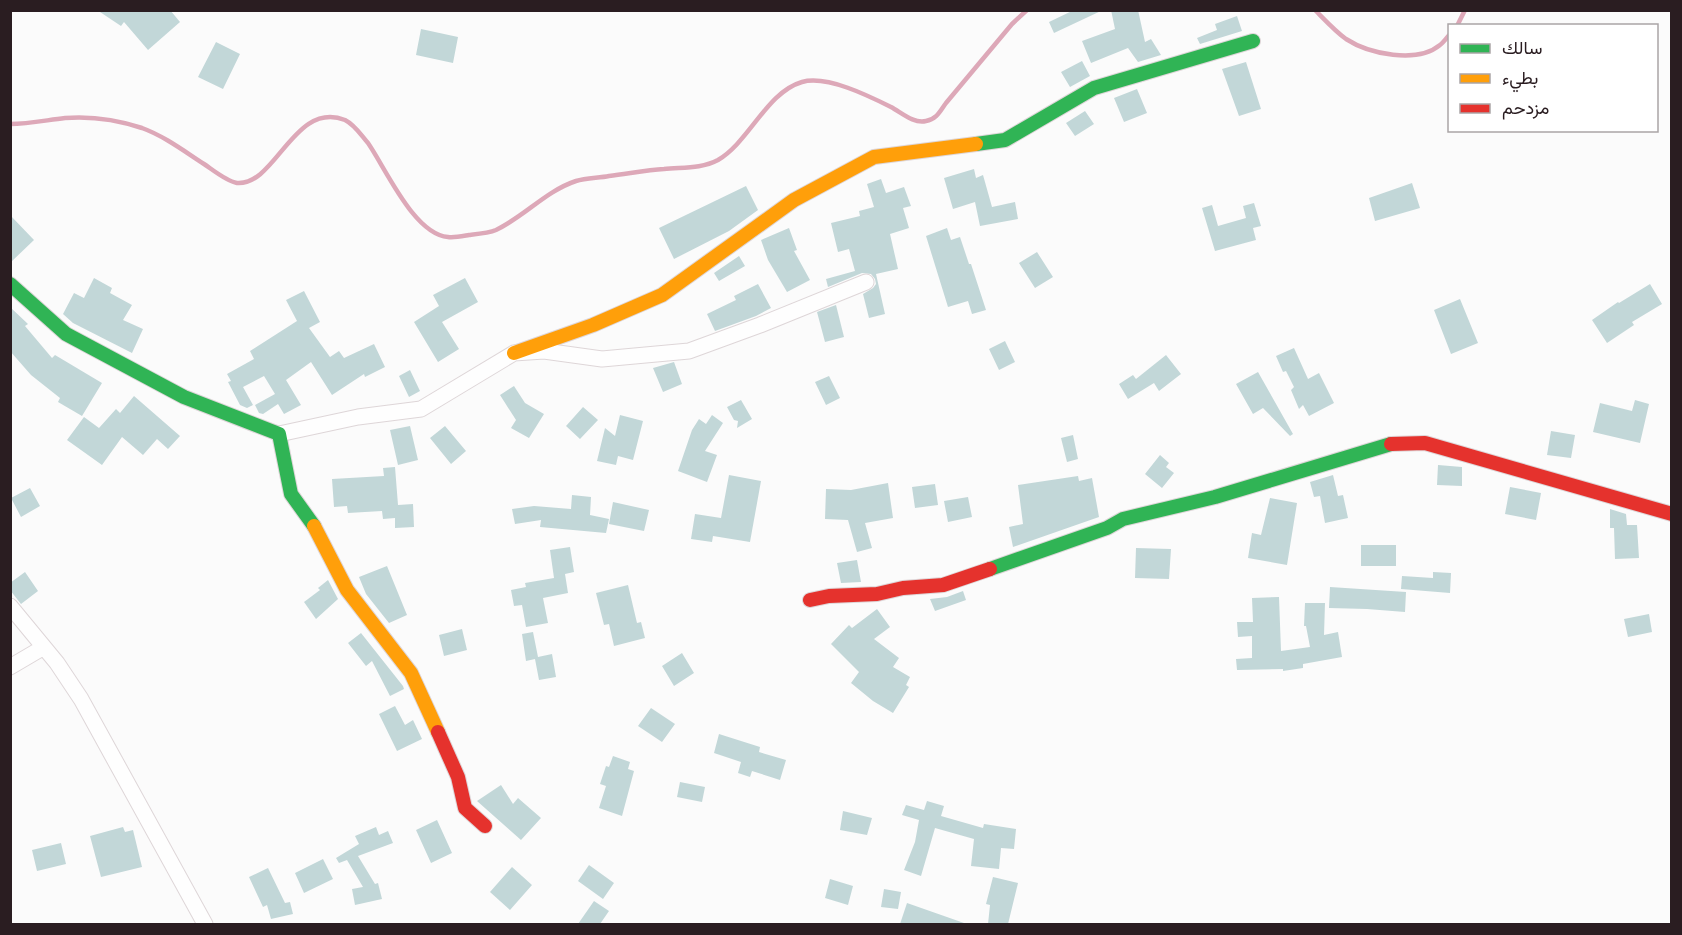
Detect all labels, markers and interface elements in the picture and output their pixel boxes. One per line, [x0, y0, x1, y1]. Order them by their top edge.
legend [1448, 24, 1658, 132]
text: سالك [1502, 35, 1542, 60]
text: بطيء [1502, 65, 1538, 93]
text: مزدحم [1502, 95, 1549, 120]

